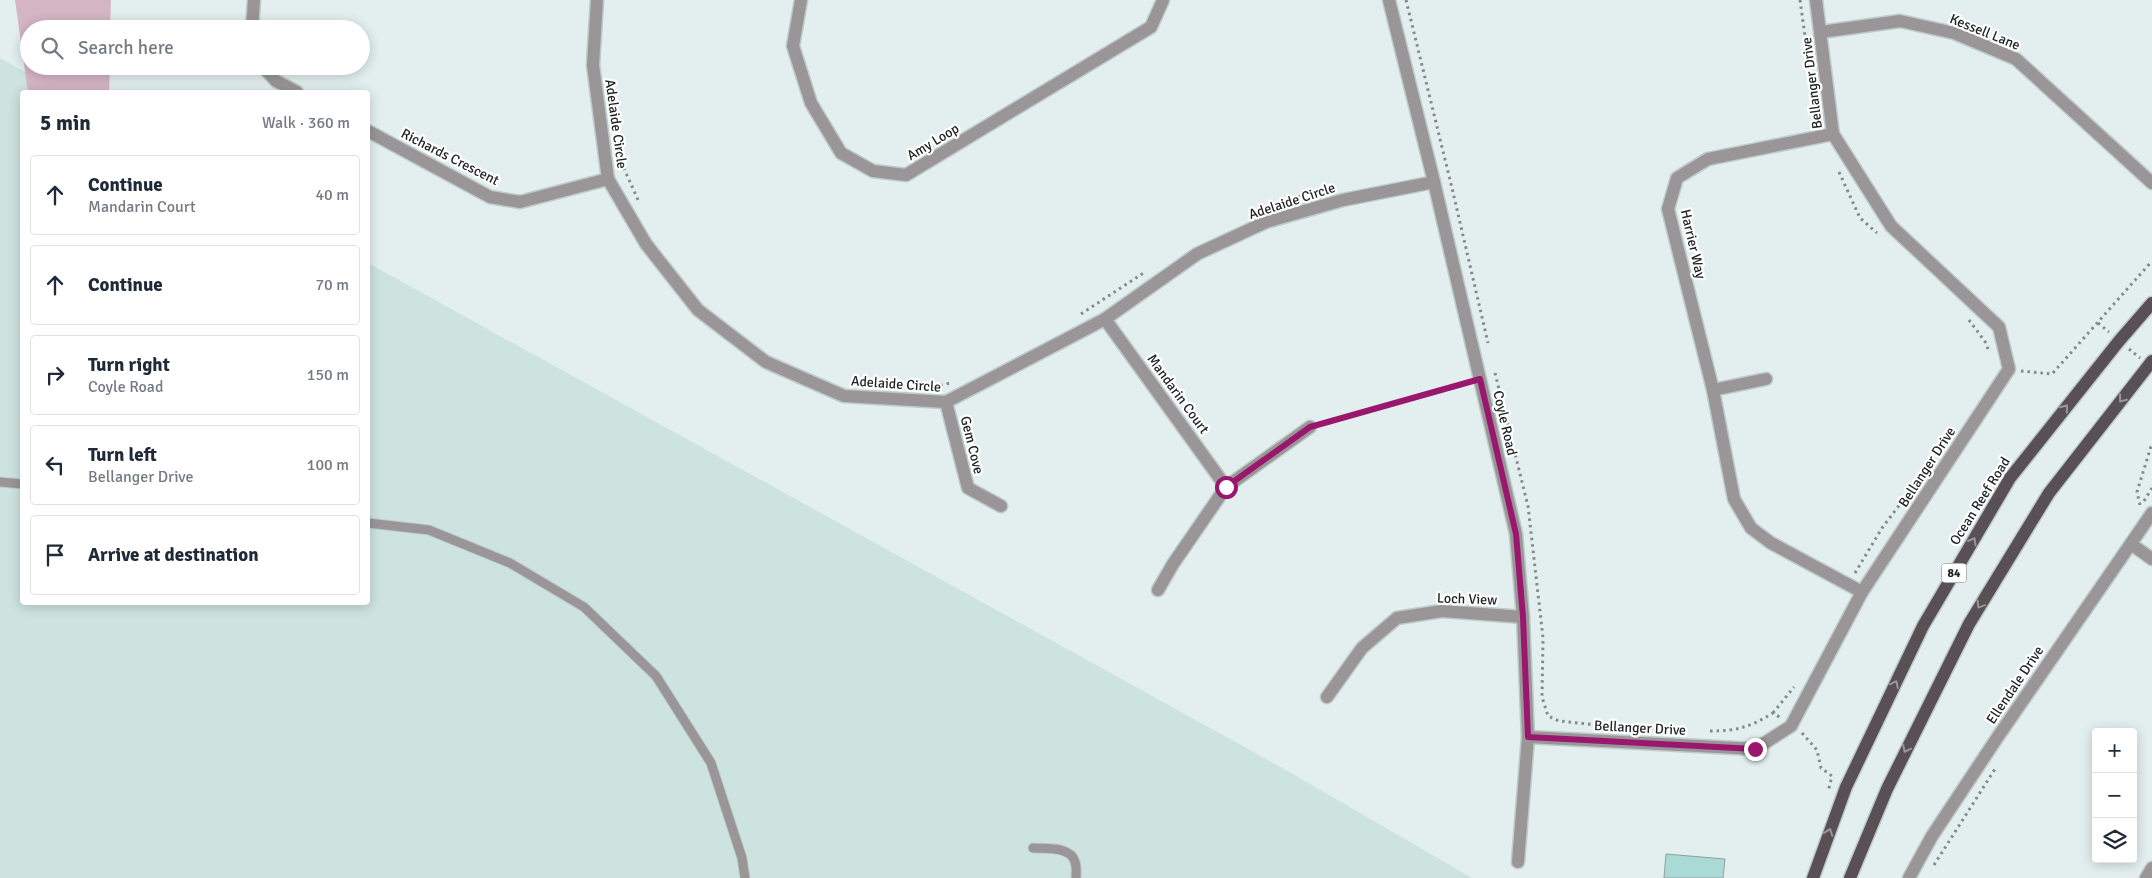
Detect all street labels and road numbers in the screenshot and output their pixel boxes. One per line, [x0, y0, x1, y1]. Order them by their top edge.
street label: Kessell Lane [1947, 10, 2023, 54]
street label: Bellanger Drive [1798, 36, 1826, 130]
street label: Adelaide Circle [601, 78, 631, 170]
street label: Amy Loop [904, 120, 962, 164]
street label: Richards Crescent [398, 125, 502, 189]
street label: Adelaide Circle [1247, 179, 1337, 223]
street label: Harrier Way [1677, 208, 1709, 281]
street label: Mandarin Court [1143, 351, 1213, 437]
street label: Adelaide Circle [850, 372, 942, 396]
street label: Coyle Road [1489, 389, 1521, 457]
street label: Gem Cove [957, 414, 987, 476]
street label: Bellanger Drive [1895, 424, 1959, 510]
street label: Ocean Reef Road [1946, 454, 2014, 548]
road number: 84 [1942, 564, 1966, 582]
street label: Loch View [1437, 589, 1497, 609]
street label: Ellendale Drive [1983, 643, 2047, 727]
street label: Bellanger Drive [1593, 717, 1687, 739]

